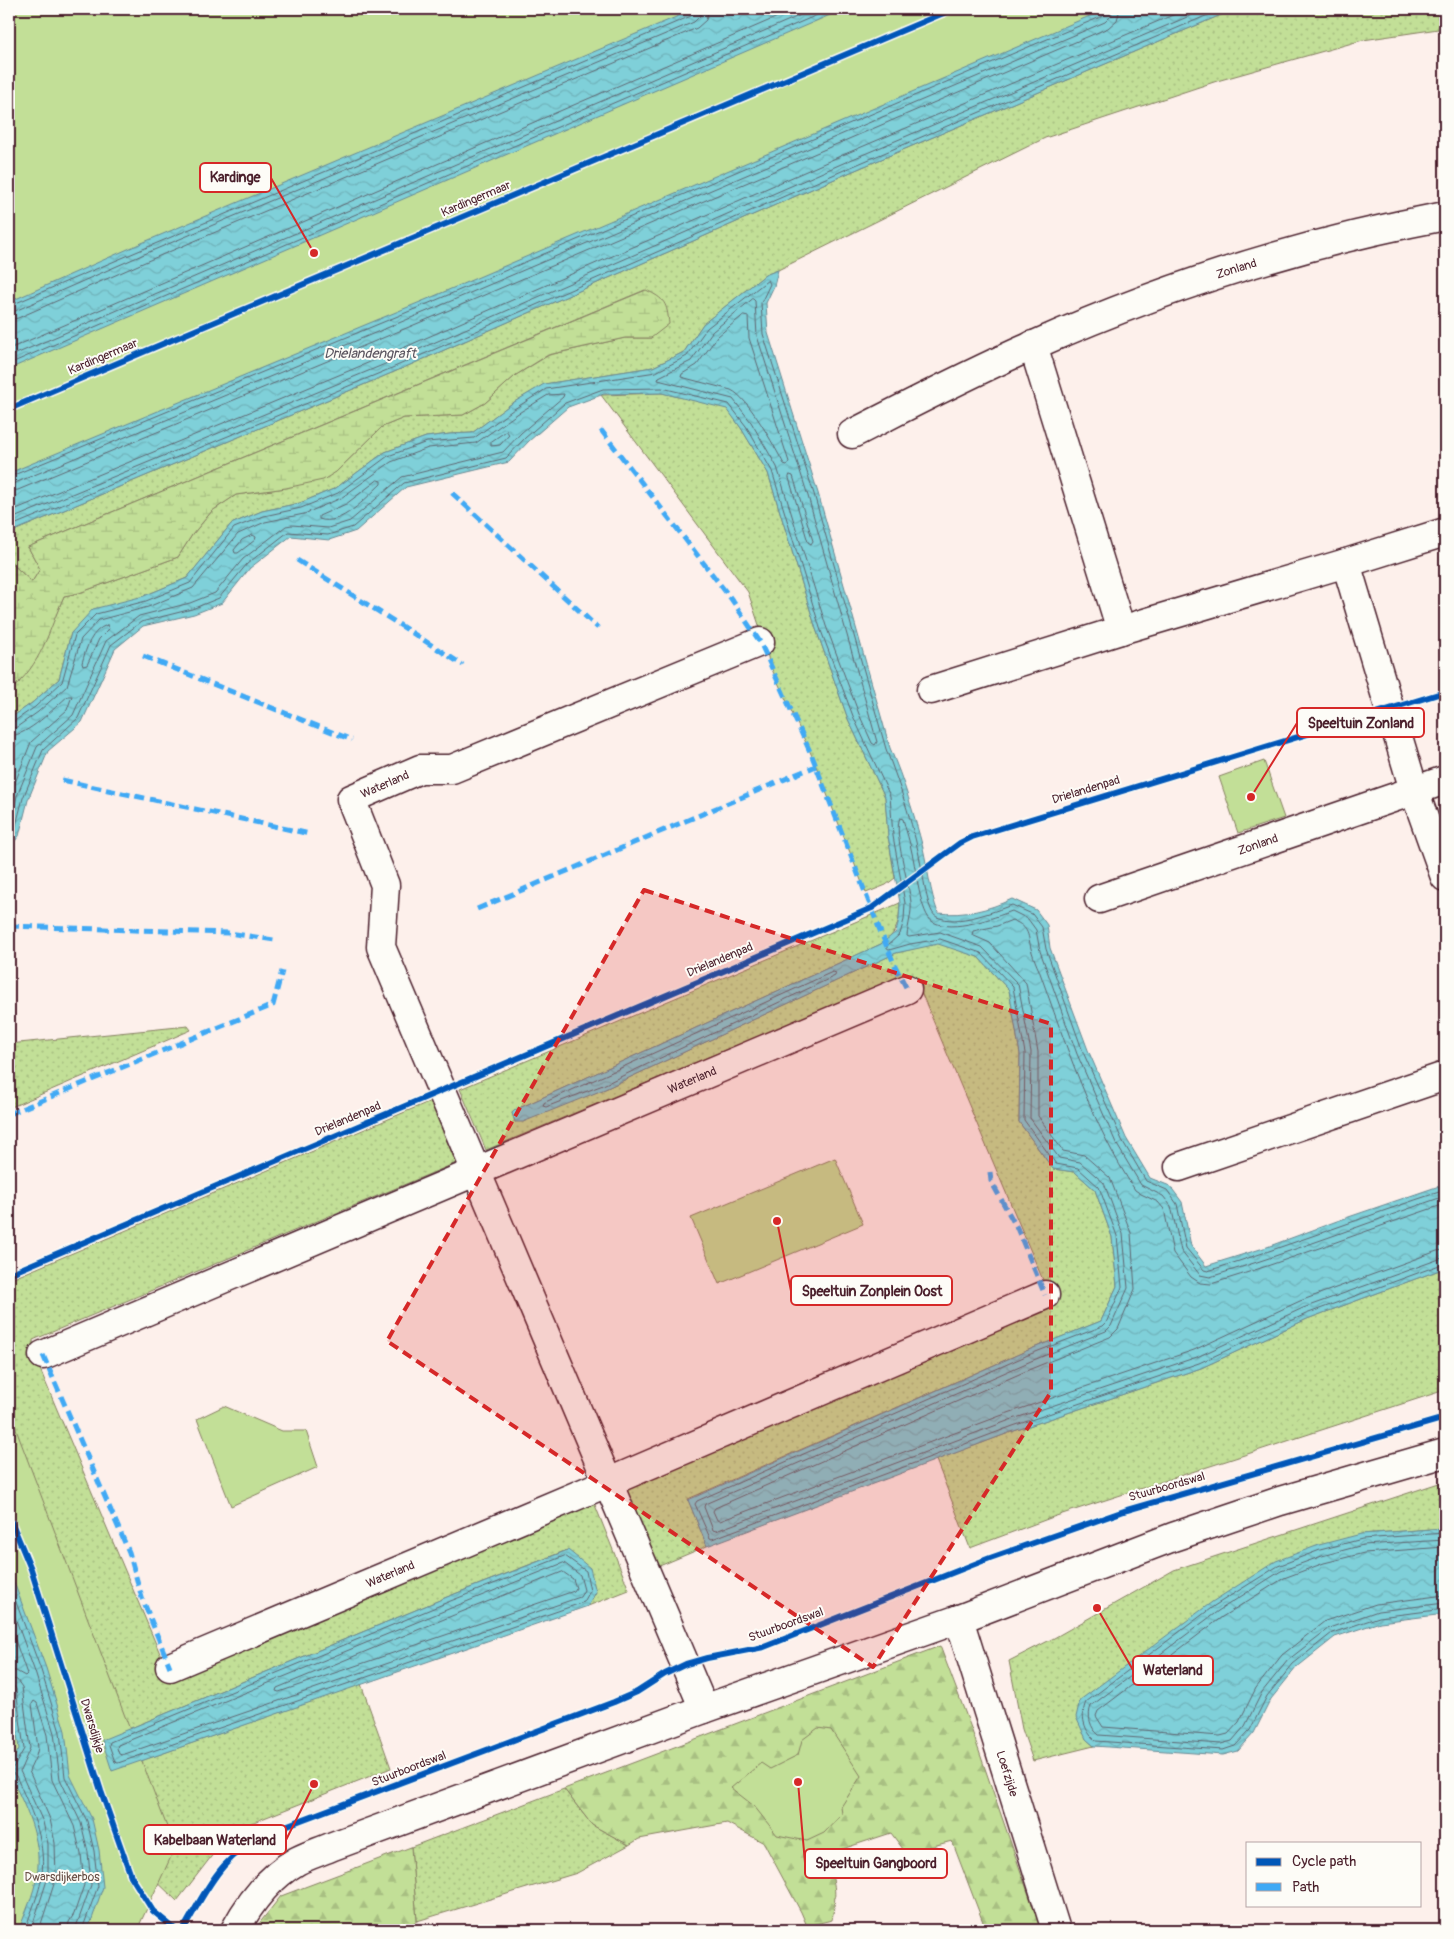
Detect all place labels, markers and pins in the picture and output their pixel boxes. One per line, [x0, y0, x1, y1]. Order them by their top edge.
callout: Kardinge [200, 163, 271, 192]
callout: Speeltuin Zonland [1297, 708, 1424, 737]
callout: Speeltuin Zonplein Oost [791, 1276, 952, 1305]
callout: Waterland [1133, 1656, 1213, 1685]
callout: Kabelbaan Waterland [144, 1825, 286, 1854]
callout: Speeltuin Gangboord [805, 1849, 947, 1878]

